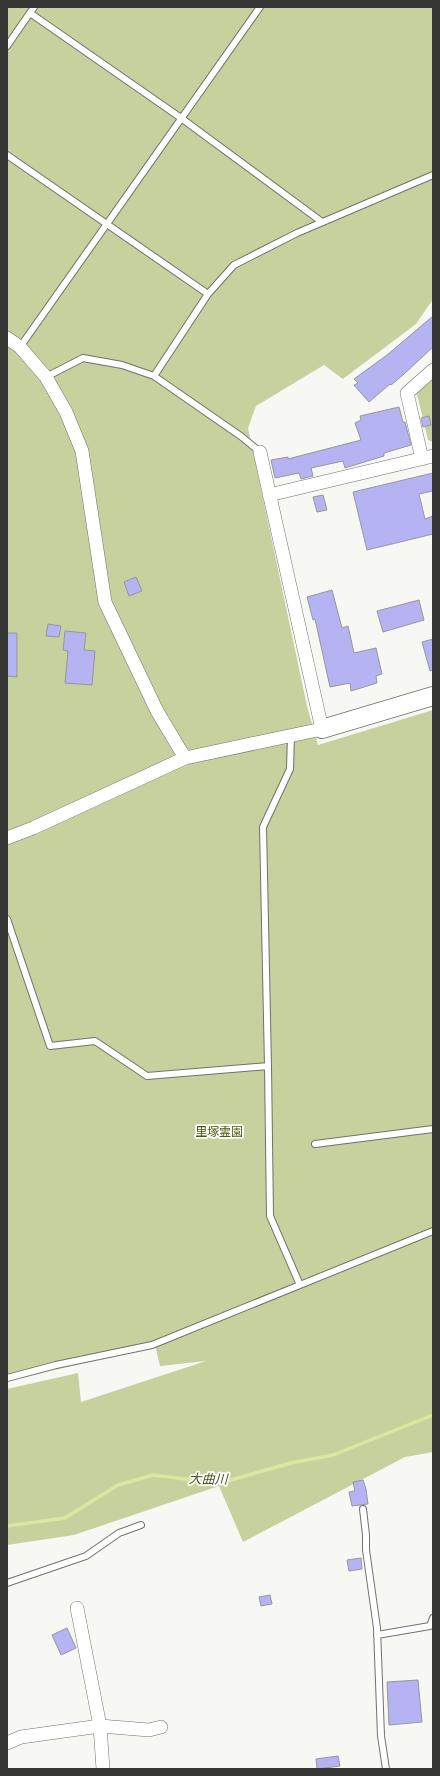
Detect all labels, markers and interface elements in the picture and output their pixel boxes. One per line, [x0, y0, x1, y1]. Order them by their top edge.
park label: 里塚霊園 [195, 1125, 243, 1139]
water label: 大曲川 [188, 1471, 230, 1487]

